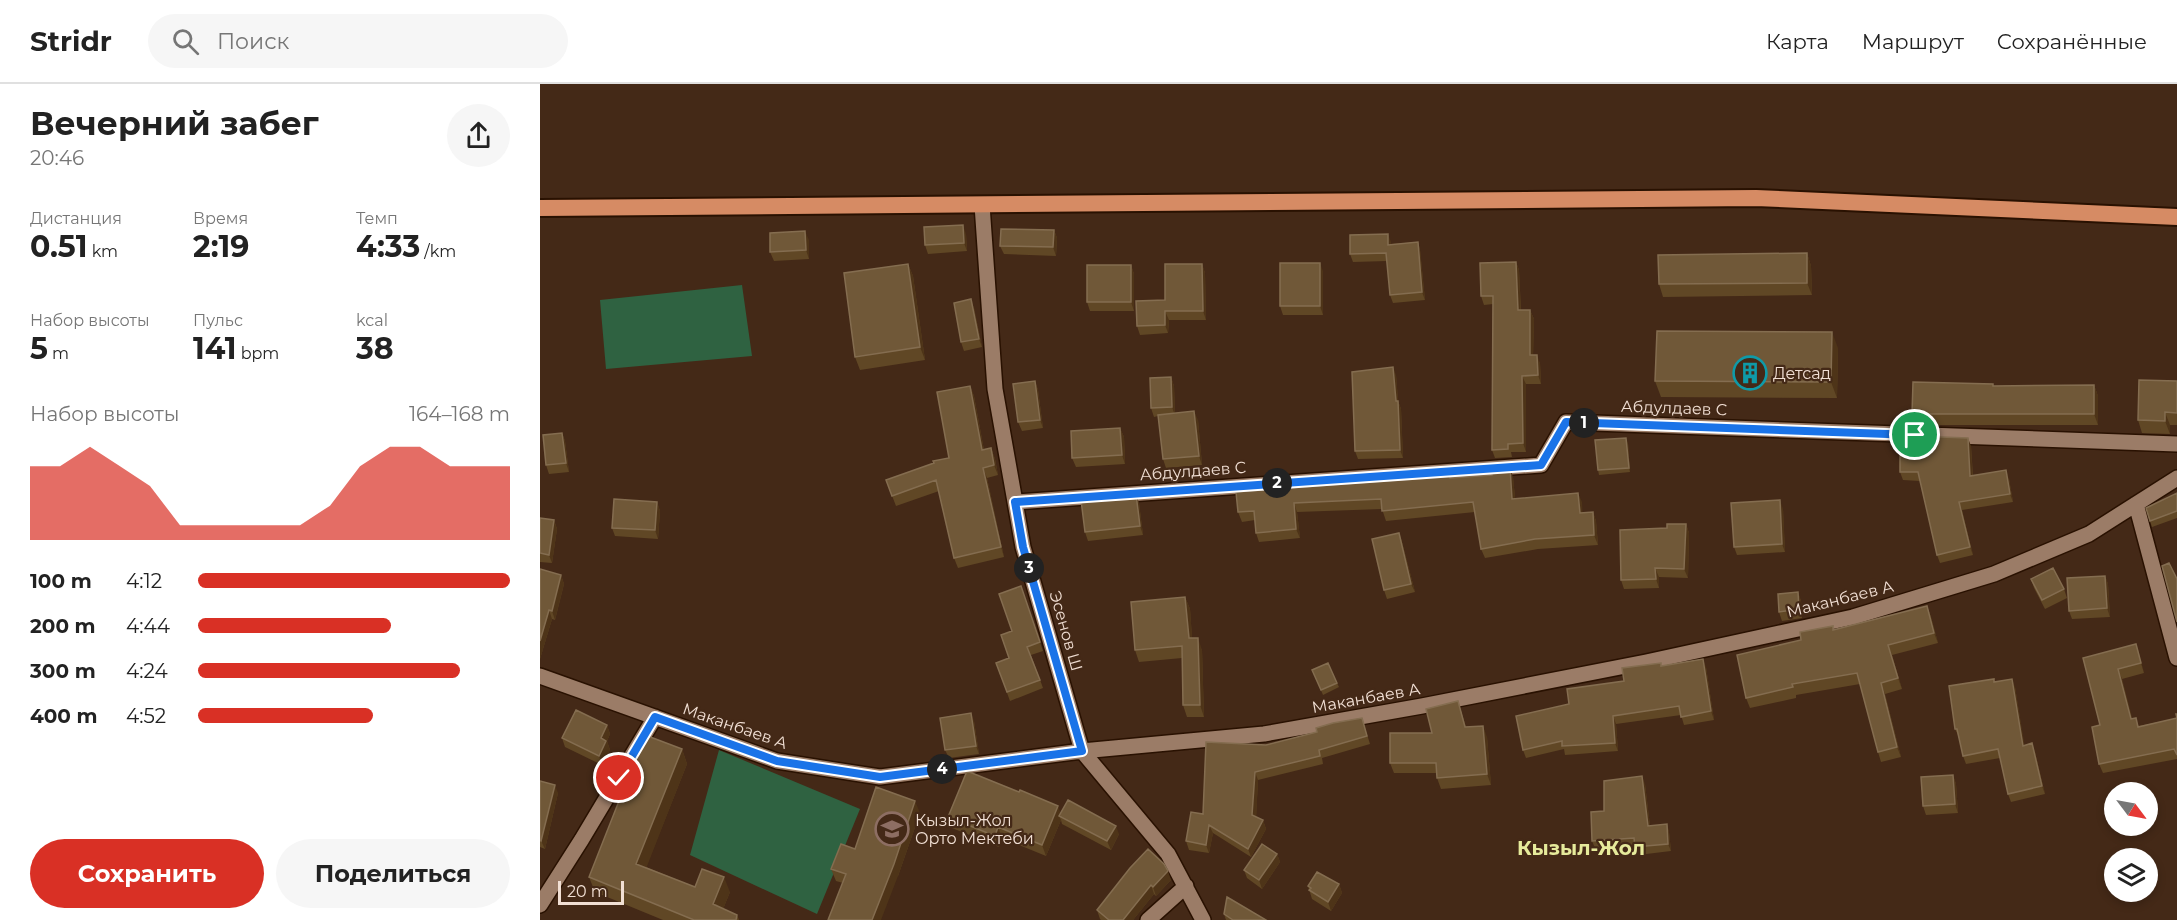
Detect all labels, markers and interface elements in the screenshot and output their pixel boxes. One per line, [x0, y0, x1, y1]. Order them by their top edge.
search box [148, 14, 568, 68]
text: Stridr [30, 24, 112, 58]
icon: search [169, 25, 202, 58]
text: Поиск [217, 28, 289, 55]
text: Карта [1766, 29, 1829, 54]
text: Маршрут [1862, 29, 1964, 54]
text: Сохранённые [1997, 29, 2147, 54]
text: Вечерний забег [30, 103, 319, 143]
button: share [447, 104, 510, 167]
text: 20:46 [30, 146, 84, 170]
text: Дистанция [30, 209, 122, 228]
text: Время [193, 209, 248, 228]
text: Темп [356, 209, 398, 228]
text: 0.51 [30, 228, 87, 265]
text: 2:19 [193, 228, 249, 265]
text: 4:33 [356, 228, 420, 265]
text: km [87, 242, 118, 261]
text: /km [420, 242, 456, 261]
text: Набор высоты [30, 311, 150, 330]
text: Пульс [193, 311, 243, 330]
text: kcal [356, 311, 388, 330]
text: 5 [30, 330, 48, 367]
text: 141 [193, 330, 236, 367]
text: 38 [356, 330, 394, 367]
text: m [48, 344, 69, 363]
text: bpm [236, 344, 279, 363]
building icon: Детсад [1732, 355, 1768, 391]
place label: Детсад [1773, 364, 1831, 383]
street label: Абдулдаев С [1621, 397, 1727, 419]
text: Набор высоты [30, 402, 179, 426]
text: 164–168 m [409, 402, 510, 426]
pin: 1 [1569, 408, 1599, 438]
pin [1889, 409, 1940, 460]
text: 1 [1581, 413, 1587, 432]
icon: arrive [1898, 418, 1931, 451]
street label: Абдулдаев С [1139, 458, 1247, 484]
pin: 2 [1262, 468, 1292, 498]
text: 2 [1272, 473, 1282, 492]
pin: 3 [1014, 553, 1044, 583]
text: 3 [1024, 558, 1034, 577]
text: 100 m [30, 569, 92, 593]
text: 4:12 [126, 569, 162, 593]
street label: Маканбаев А [1785, 577, 1896, 621]
street label: Эсенов Ш [1046, 589, 1086, 673]
text: 200 m [30, 614, 96, 638]
text: 4:44 [126, 614, 170, 638]
text: 300 m [30, 659, 96, 683]
text: 4:24 [126, 659, 168, 683]
street label: Маканбаев А [1310, 679, 1422, 717]
street label: Маканбаев А [680, 699, 790, 753]
text: 400 m [30, 704, 98, 728]
text: 4:52 [126, 704, 166, 728]
pin [593, 752, 644, 803]
pin: 4 [927, 754, 957, 784]
text: 4 [936, 759, 948, 778]
icon: check [602, 761, 635, 794]
north arrow [2104, 782, 2158, 836]
map controls [2104, 782, 2158, 902]
school or university icon: Кызыл-Жол Орто Мектеби [874, 811, 910, 847]
place label: Кызыл-Жол Орто Мектеби [915, 811, 1034, 848]
district label: Кызыл-Жол [1517, 836, 1645, 860]
button: Сохранить [30, 839, 264, 908]
button: Поделиться [276, 839, 510, 908]
button: layers [2104, 848, 2158, 902]
scale bar [558, 878, 624, 906]
text: 20 m [567, 882, 608, 901]

